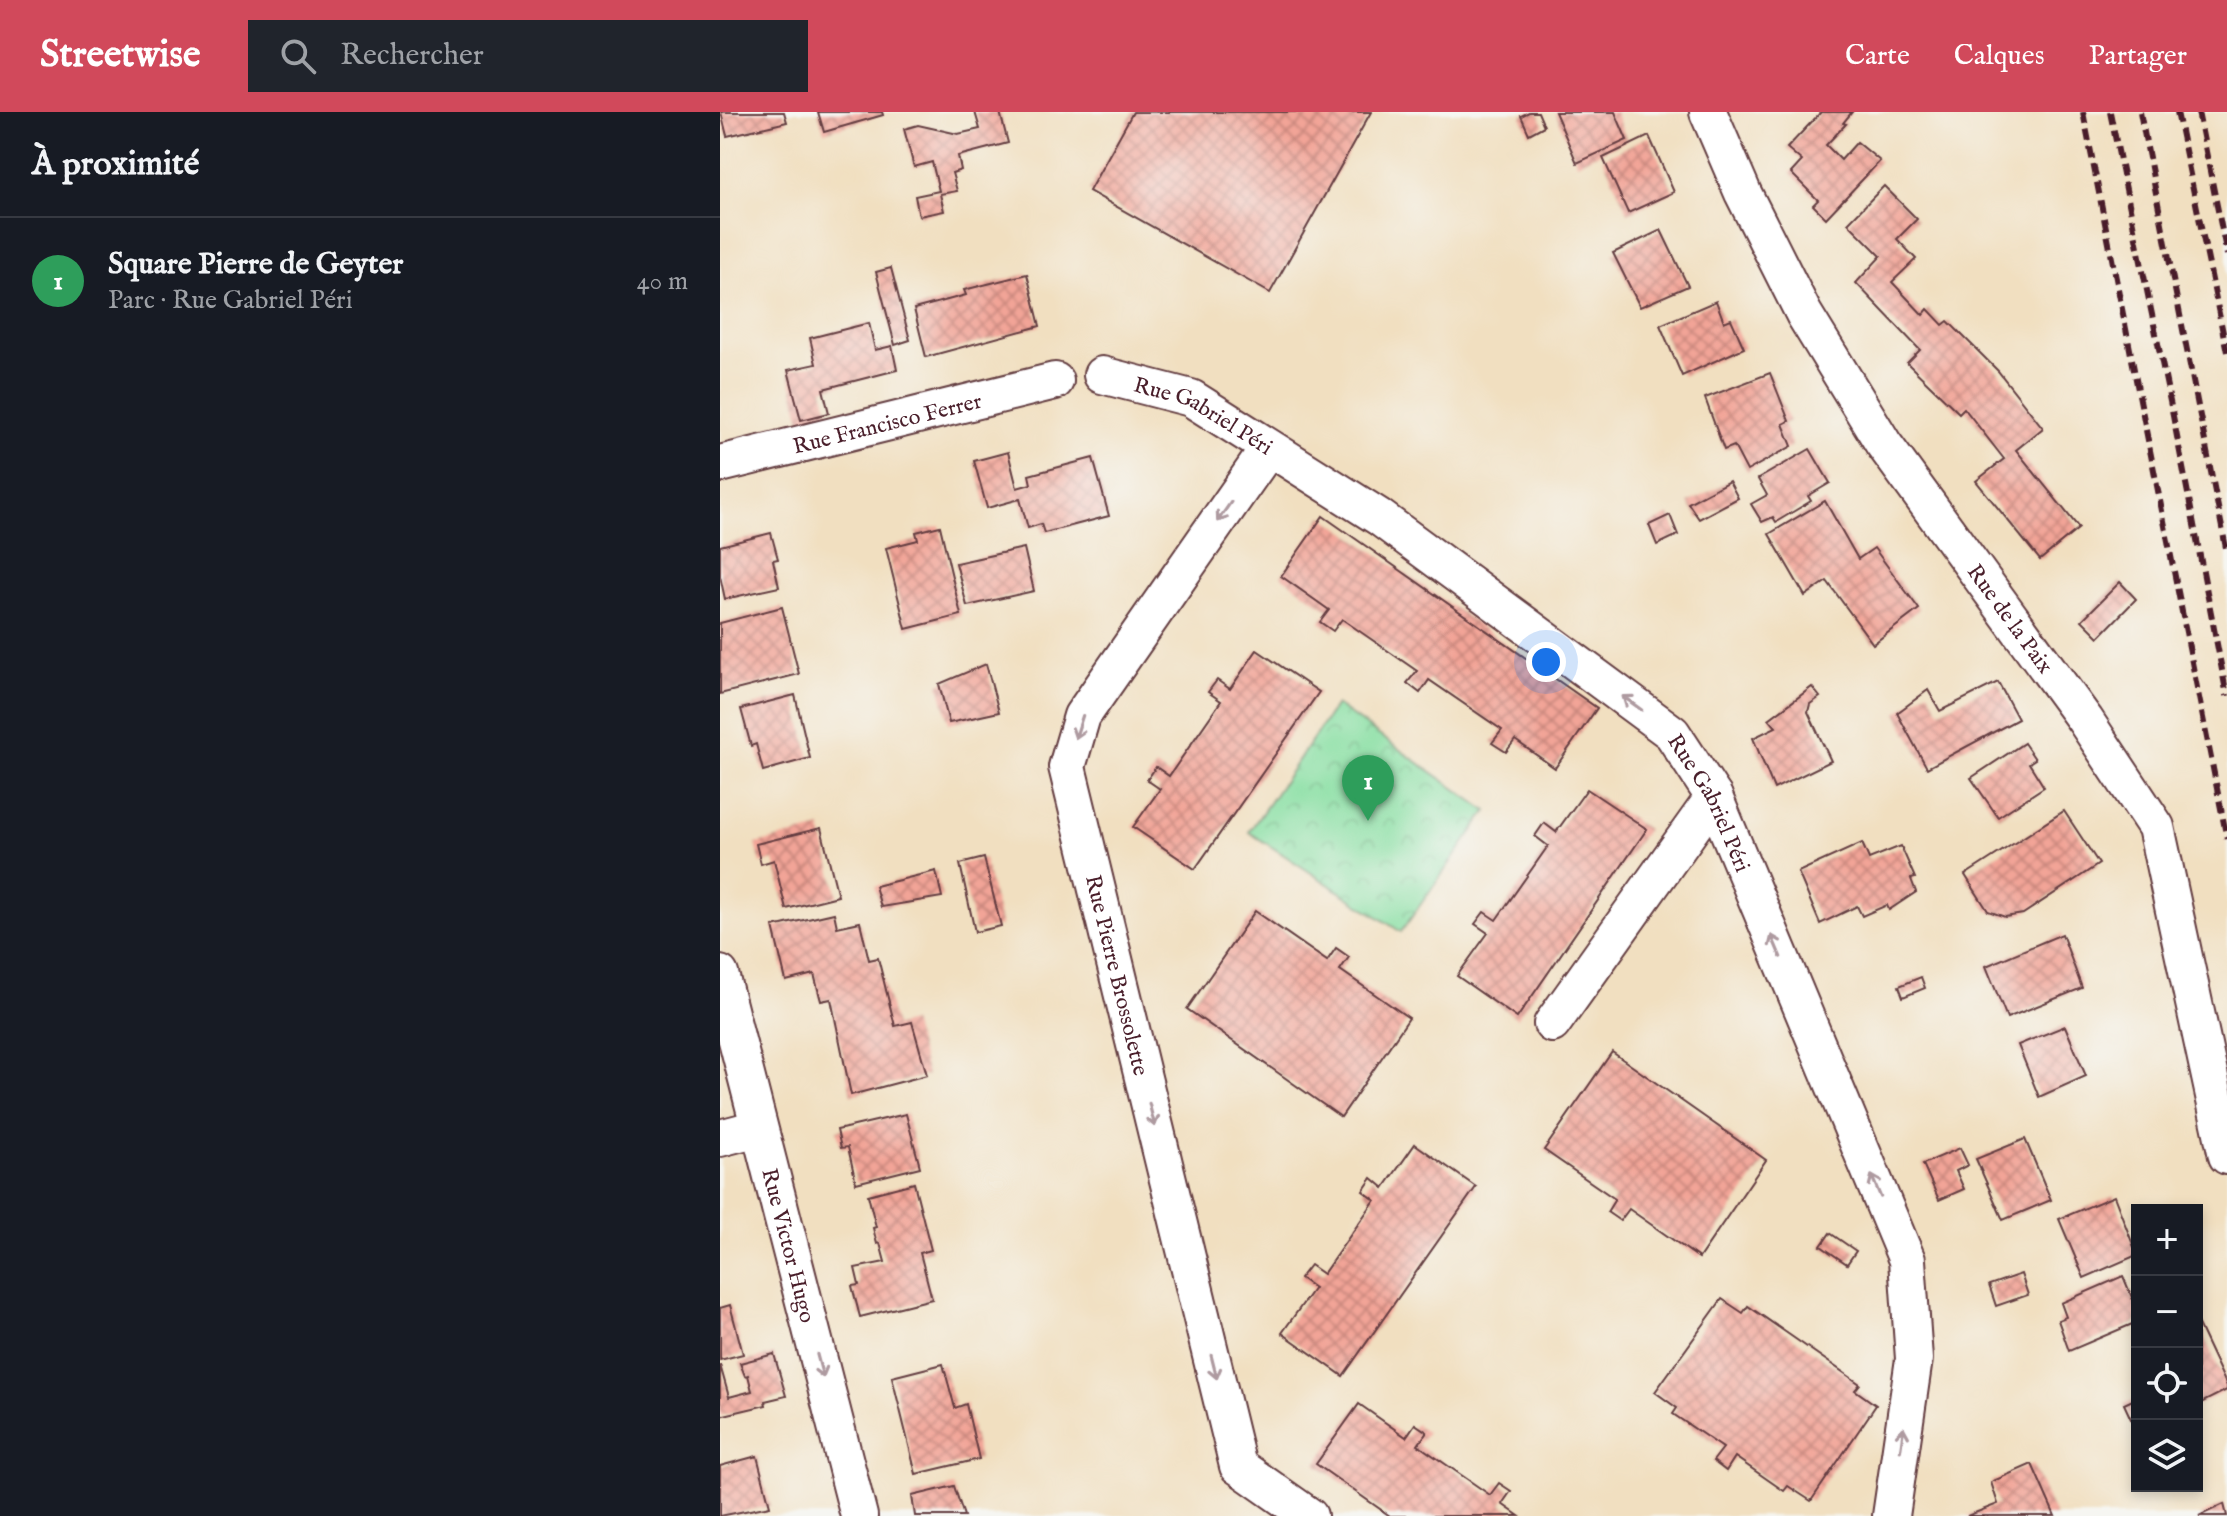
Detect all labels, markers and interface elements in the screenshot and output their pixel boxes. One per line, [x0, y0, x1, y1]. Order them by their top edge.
search box [248, 20, 808, 92]
text: Streetwise [40, 32, 200, 80]
icon: search [276, 34, 320, 78]
text: Rechercher [340, 37, 484, 75]
text: Carte [1845, 39, 1910, 74]
text: Calques [1954, 39, 2045, 74]
text: Partager [2089, 39, 2187, 74]
text: À proximité [32, 143, 199, 186]
text: Square Pierre de Geyter [108, 246, 403, 284]
text: 1 [53, 265, 63, 298]
text: 40 m [637, 265, 688, 298]
text: Parc · Rue Gabriel Péri [108, 284, 353, 317]
street label: Rue Gabriel Péri [1130, 372, 1277, 462]
street label: Rue Francisco Ferrer [790, 388, 985, 461]
one-way arrow [1216, 500, 1233, 522]
street label: Rue de la Paix [1960, 559, 2059, 680]
your location [1526, 642, 1566, 682]
one-way arrow [1622, 695, 1644, 711]
one-way arrow [1071, 714, 1086, 739]
street label: Rue Gabriel Péri [1660, 729, 1756, 877]
pin: 1 [1342, 755, 1394, 821]
street label: Rue Pierre Brossolette [1078, 872, 1154, 1079]
one-way arrow [1768, 934, 1782, 959]
one-way arrow [1145, 1101, 1160, 1127]
street label: Rue Victor Hugo [754, 1165, 821, 1326]
one-way arrow [1867, 1174, 1882, 1199]
map controls [2131, 1204, 2203, 1492]
button: + [2131, 1204, 2203, 1276]
button: − [2131, 1276, 2203, 1348]
button: locate [2131, 1348, 2203, 1420]
one-way arrow [813, 1353, 828, 1379]
one-way arrow [1207, 1354, 1222, 1380]
button: layers [2131, 1420, 2203, 1492]
one-way arrow [1895, 1427, 1910, 1452]

